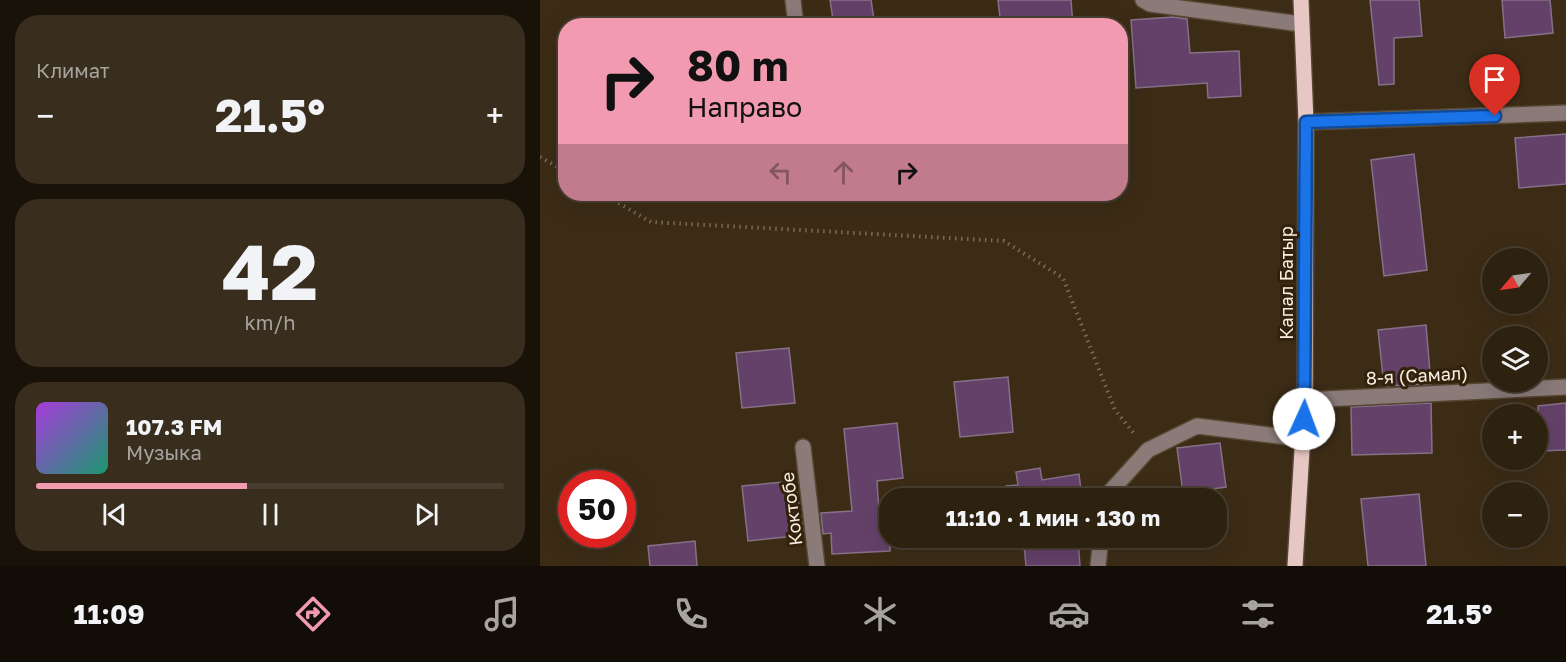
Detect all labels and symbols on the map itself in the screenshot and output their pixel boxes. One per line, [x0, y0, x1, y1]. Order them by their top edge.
pin [1469, 54, 1520, 116]
street label: Капал Батыр [1275, 226, 1297, 340]
north arrow [1482, 248, 1548, 314]
street label: 8-я (Самал) [1365, 361, 1469, 389]
position arrow [1272, 387, 1336, 451]
speed limit sign: 50 [558, 470, 636, 548]
street label: Коктобе [776, 471, 806, 547]

